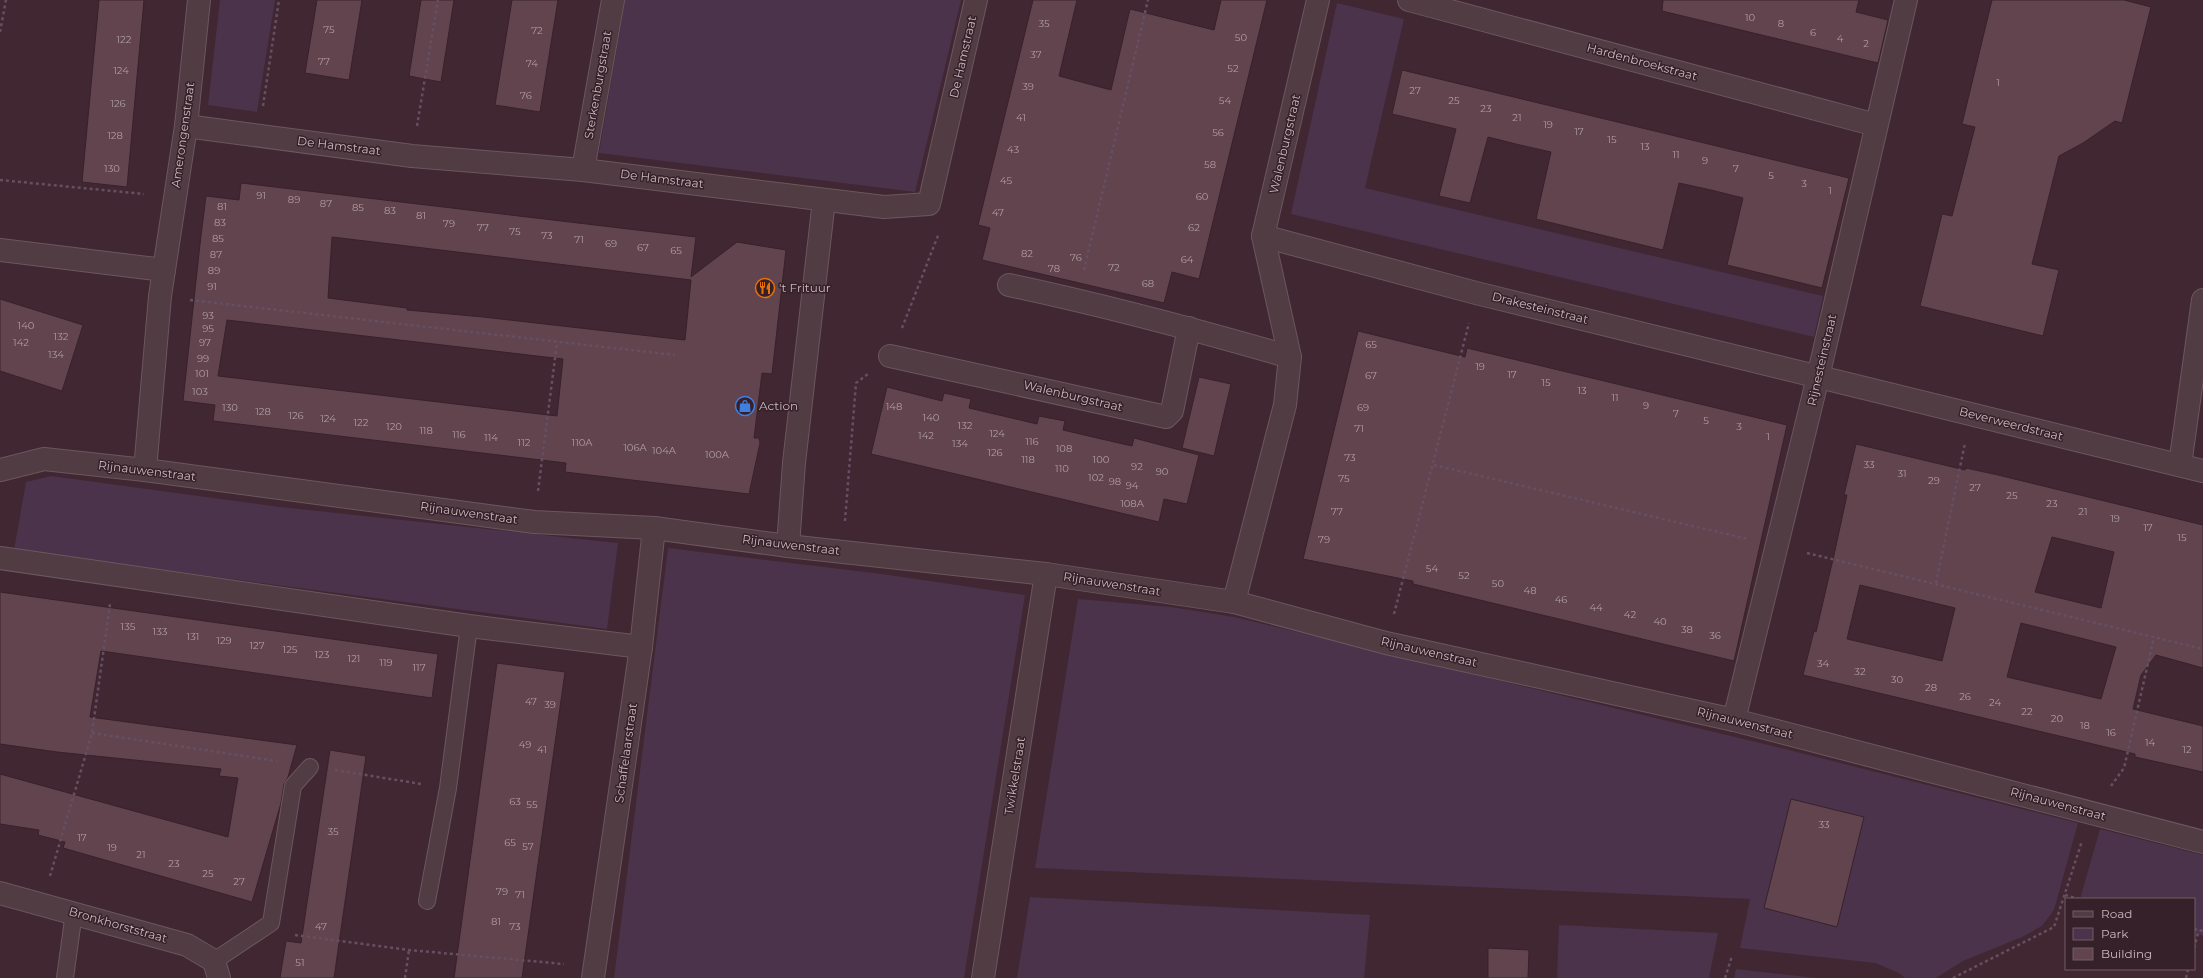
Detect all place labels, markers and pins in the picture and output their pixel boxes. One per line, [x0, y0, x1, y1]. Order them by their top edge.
restaurant icon: 't Frituur [754, 277, 776, 299]
place label: 't Frituur [779, 280, 831, 295]
shop icon: Action [734, 395, 756, 417]
place label: Action [759, 398, 798, 413]

